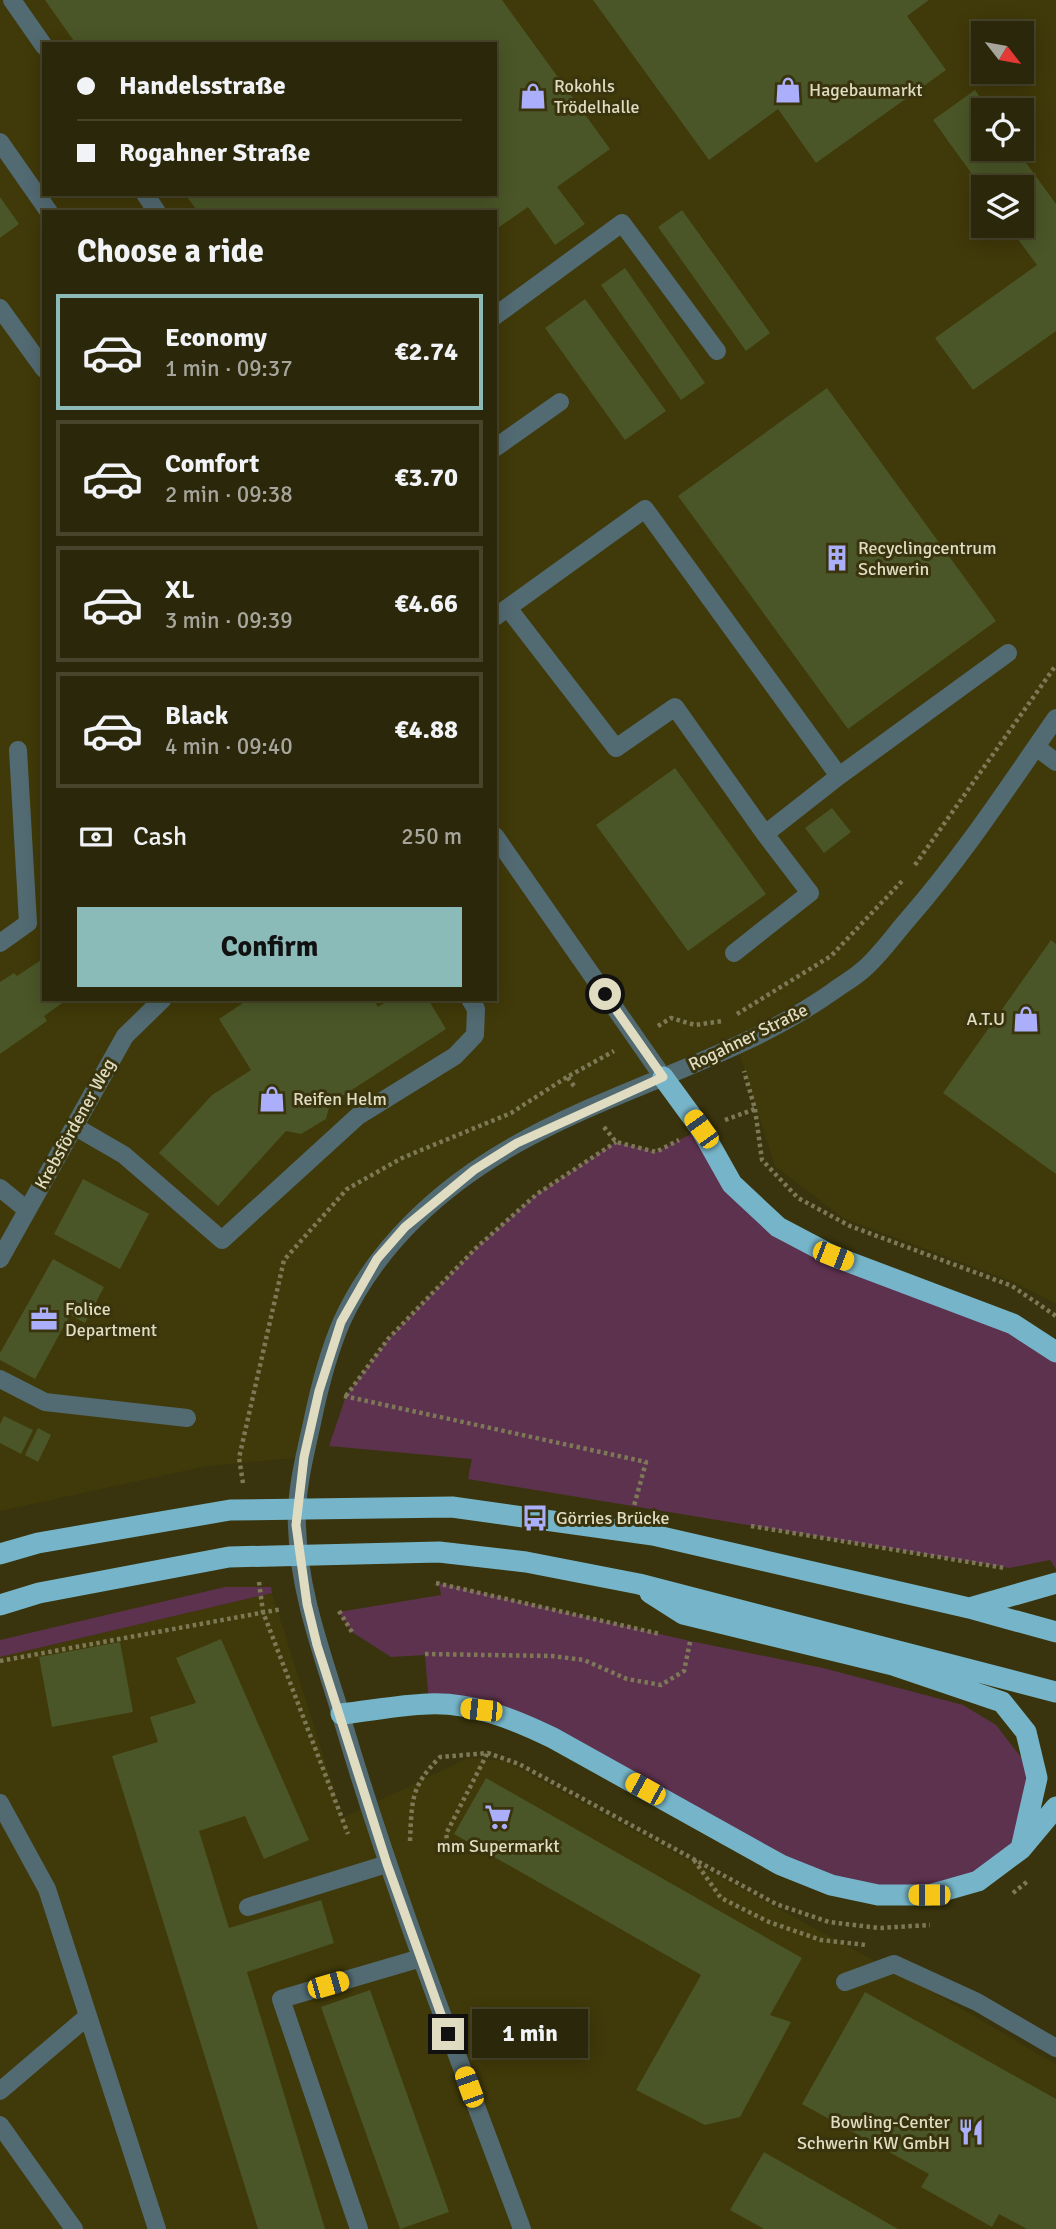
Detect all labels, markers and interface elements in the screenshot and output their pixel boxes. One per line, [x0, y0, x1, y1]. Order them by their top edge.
north arrow [971, 21, 1034, 84]
map controls [971, 21, 1034, 238]
text: Handelsstraße [119, 70, 286, 102]
place label: Rokohls Trödelhalle [554, 75, 640, 118]
shop icon: Hagebaumarkt [773, 75, 803, 105]
place label: Hagebaumarkt [809, 79, 923, 101]
shop icon: Rokohls Trödelhalle [518, 81, 548, 111]
button: locate [971, 98, 1034, 161]
text: Rogahner Straße [119, 137, 310, 169]
button: layers [971, 175, 1034, 238]
text: Choose a ride [77, 232, 264, 271]
icon: car [81, 321, 144, 384]
text: Economy [165, 322, 267, 354]
text: €2.74 [394, 336, 458, 368]
text: 1 min · 09:37 [165, 354, 293, 383]
icon: car [81, 447, 144, 510]
text: Comfort [165, 448, 259, 480]
text: €3.70 [394, 462, 458, 494]
text: 2 min · 09:38 [165, 480, 293, 509]
place label: Recyclingcentrum Schwerin [858, 537, 996, 580]
building icon: Recyclingcentrum Schwerin [822, 543, 852, 573]
icon: car [81, 573, 144, 636]
text: XL [165, 574, 195, 606]
text: €4.66 [394, 588, 458, 620]
text: 3 min · 09:39 [165, 606, 293, 635]
icon: car [81, 699, 144, 762]
text: Black [165, 700, 228, 732]
text: €4.88 [394, 714, 458, 746]
text: 4 min · 09:40 [165, 732, 293, 761]
icon: cash [77, 818, 115, 856]
text: Cash [133, 821, 187, 853]
text: 250 m [401, 822, 462, 851]
button: Confirm [77, 907, 462, 987]
route start [589, 978, 621, 1010]
street label: Rogahner Straße [685, 999, 811, 1075]
shop icon: A.T.U [1011, 1004, 1041, 1034]
place label: A.T.U [966, 1008, 1005, 1030]
street label: Krebsfördener Weg [30, 1055, 120, 1193]
shop icon: Reifen Helm [257, 1084, 287, 1114]
place label: Reifen Helm [293, 1088, 387, 1110]
car [681, 1106, 722, 1152]
car [810, 1239, 857, 1273]
place label: Folice Department [65, 1298, 157, 1341]
office icon: Folice Department [29, 1304, 59, 1334]
bus stop icon: Görries Brücke [520, 1503, 550, 1533]
place label: Görries Brücke [556, 1507, 669, 1529]
car [460, 1697, 503, 1723]
car [622, 1770, 669, 1808]
supermarket icon: mm Supermarkt [483, 1802, 513, 1832]
place label: mm Supermarkt [436, 1835, 560, 1857]
car [909, 1885, 951, 1906]
car [305, 1969, 352, 2001]
callout: 1 min [472, 2010, 588, 2058]
route end [432, 2018, 464, 2050]
text: 1 min [502, 2019, 558, 2048]
car [452, 2064, 487, 2110]
place label: Bowling-Center Schwerin KW GmbH [797, 2111, 950, 2154]
restaurant icon: Bowling-Center Schwerin KW GmbH [956, 2117, 986, 2147]

